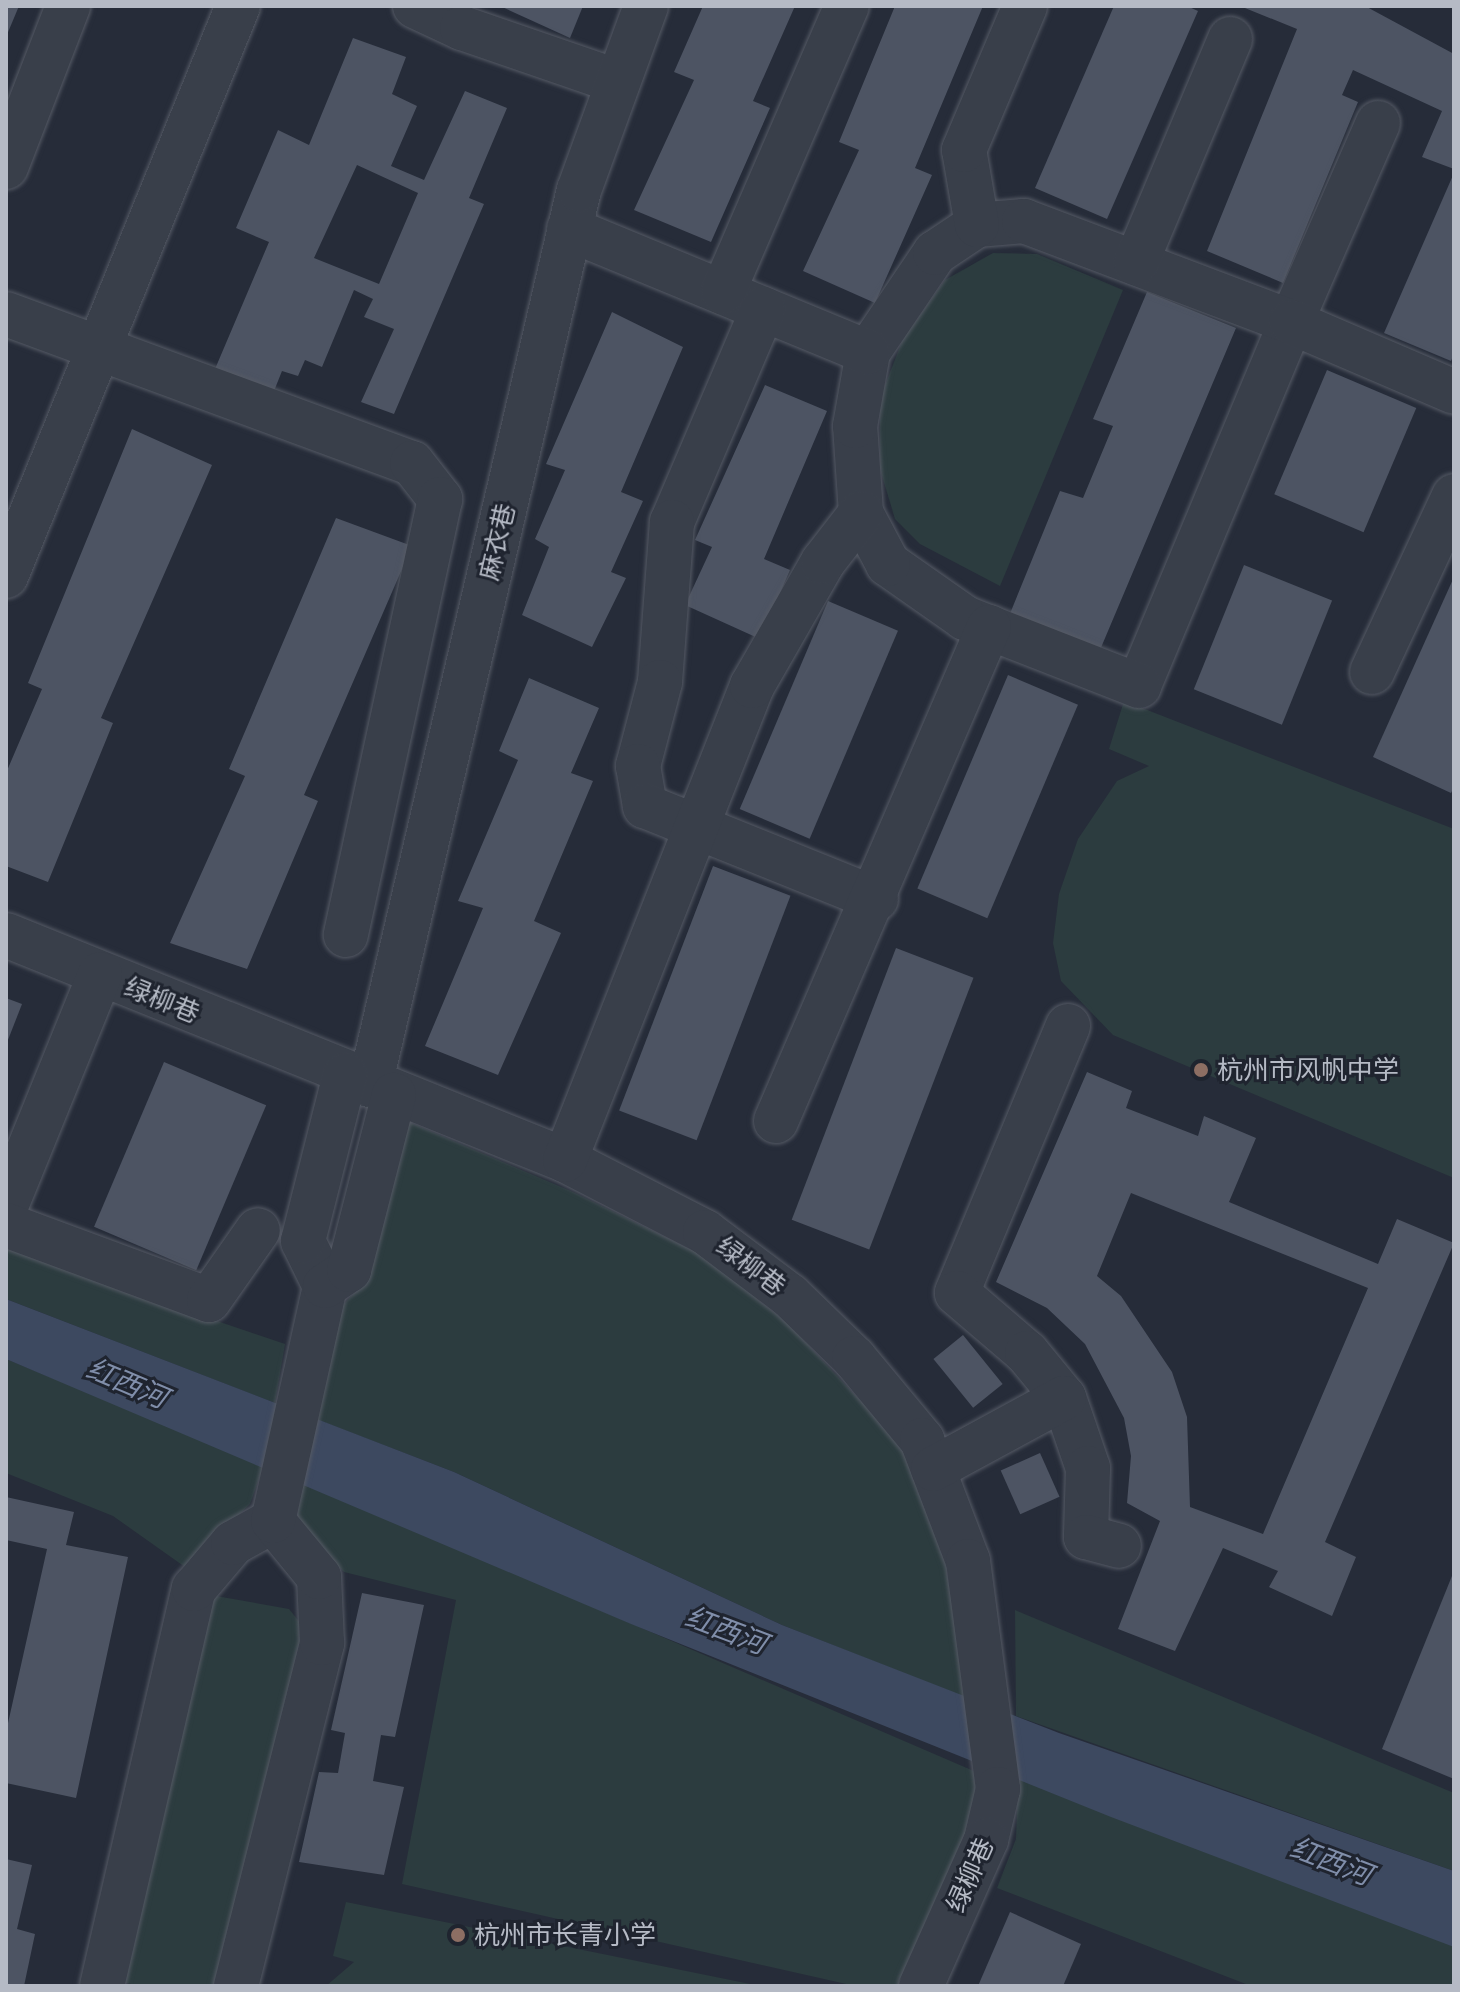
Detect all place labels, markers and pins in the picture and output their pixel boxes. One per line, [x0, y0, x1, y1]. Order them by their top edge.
place label: 杭州市风帆中学 [1217, 1054, 1399, 1086]
marker: 杭州市风帆中学 [1192, 1061, 1210, 1079]
place label: 杭州市长青小学 [474, 1919, 656, 1951]
marker: 杭州市长青小学 [449, 1926, 467, 1944]

